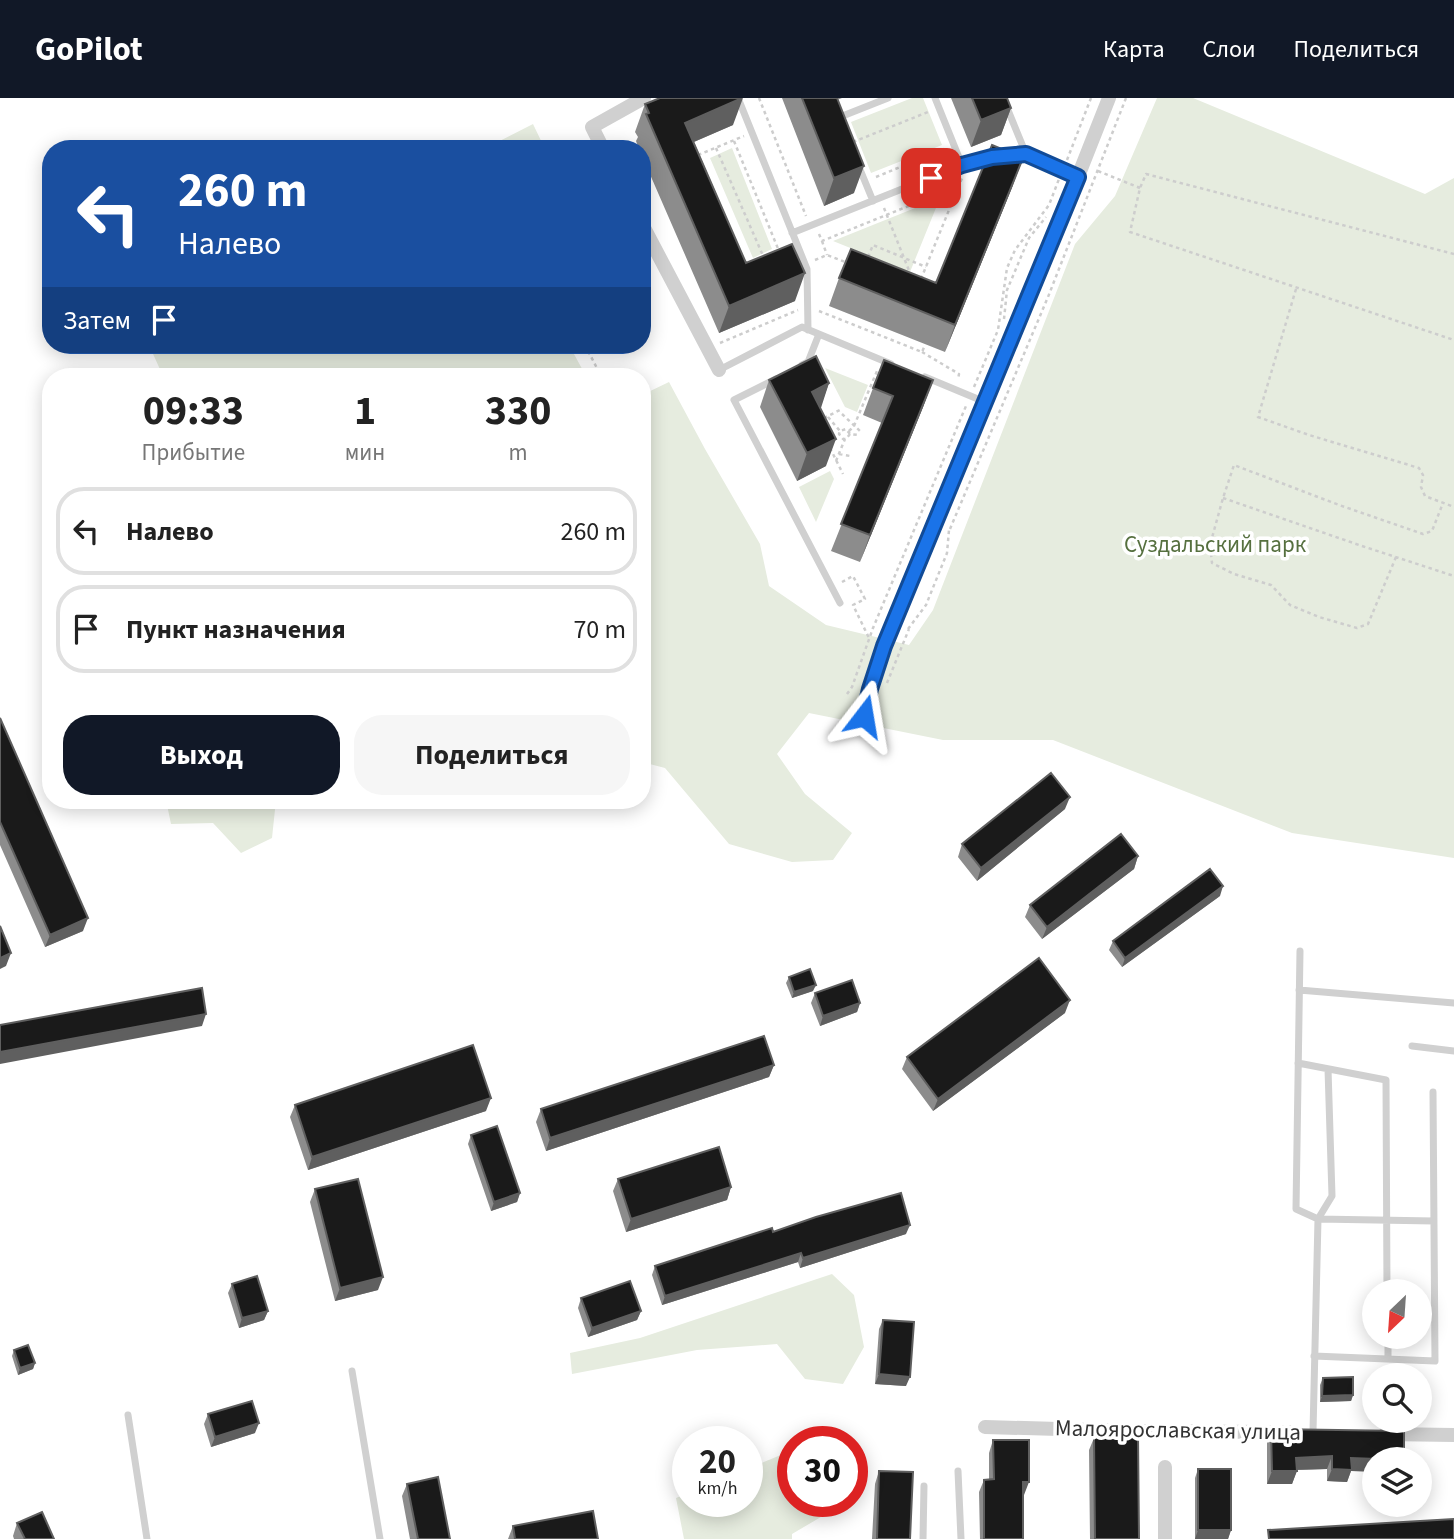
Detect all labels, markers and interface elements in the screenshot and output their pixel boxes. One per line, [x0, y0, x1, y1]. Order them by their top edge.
text: GoPilot [35, 26, 143, 73]
text: Карта [1103, 32, 1165, 67]
text: Слои [1203, 32, 1256, 67]
text: Поделиться [1294, 32, 1419, 67]
pin [901, 148, 961, 208]
text: 260 m [178, 156, 307, 226]
icon: arrive [912, 159, 950, 197]
icon: left [63, 168, 154, 259]
text: Налево [178, 221, 281, 267]
icon: arrive [145, 301, 183, 339]
text: Затем [63, 302, 131, 339]
text: 09:33 [143, 381, 244, 441]
text: 1 [354, 381, 376, 441]
text: 330 [485, 381, 551, 441]
text: Прибытие [142, 436, 245, 469]
text: мин [345, 436, 385, 469]
text: m [509, 436, 528, 469]
icon: left [67, 512, 105, 550]
text: Налево [126, 513, 214, 550]
text: 260 m [560, 513, 626, 550]
park label: Суздальский парк [1124, 528, 1307, 561]
icon: arrive [67, 610, 105, 648]
text: Пункт назначения [126, 611, 346, 648]
text: 70 m [573, 611, 626, 648]
position arrow [827, 679, 901, 753]
button: Выход [63, 715, 340, 795]
button: Поделиться [354, 715, 630, 795]
north arrow [1362, 1279, 1432, 1349]
map controls [1362, 1279, 1432, 1517]
button: search [1362, 1363, 1432, 1433]
street label: Малоярославская улица [1055, 1411, 1301, 1449]
speed limit sign: 30 [777, 1426, 868, 1517]
text: 20 [699, 1437, 736, 1487]
button: layers [1362, 1447, 1432, 1517]
text: km/h [698, 1476, 737, 1501]

